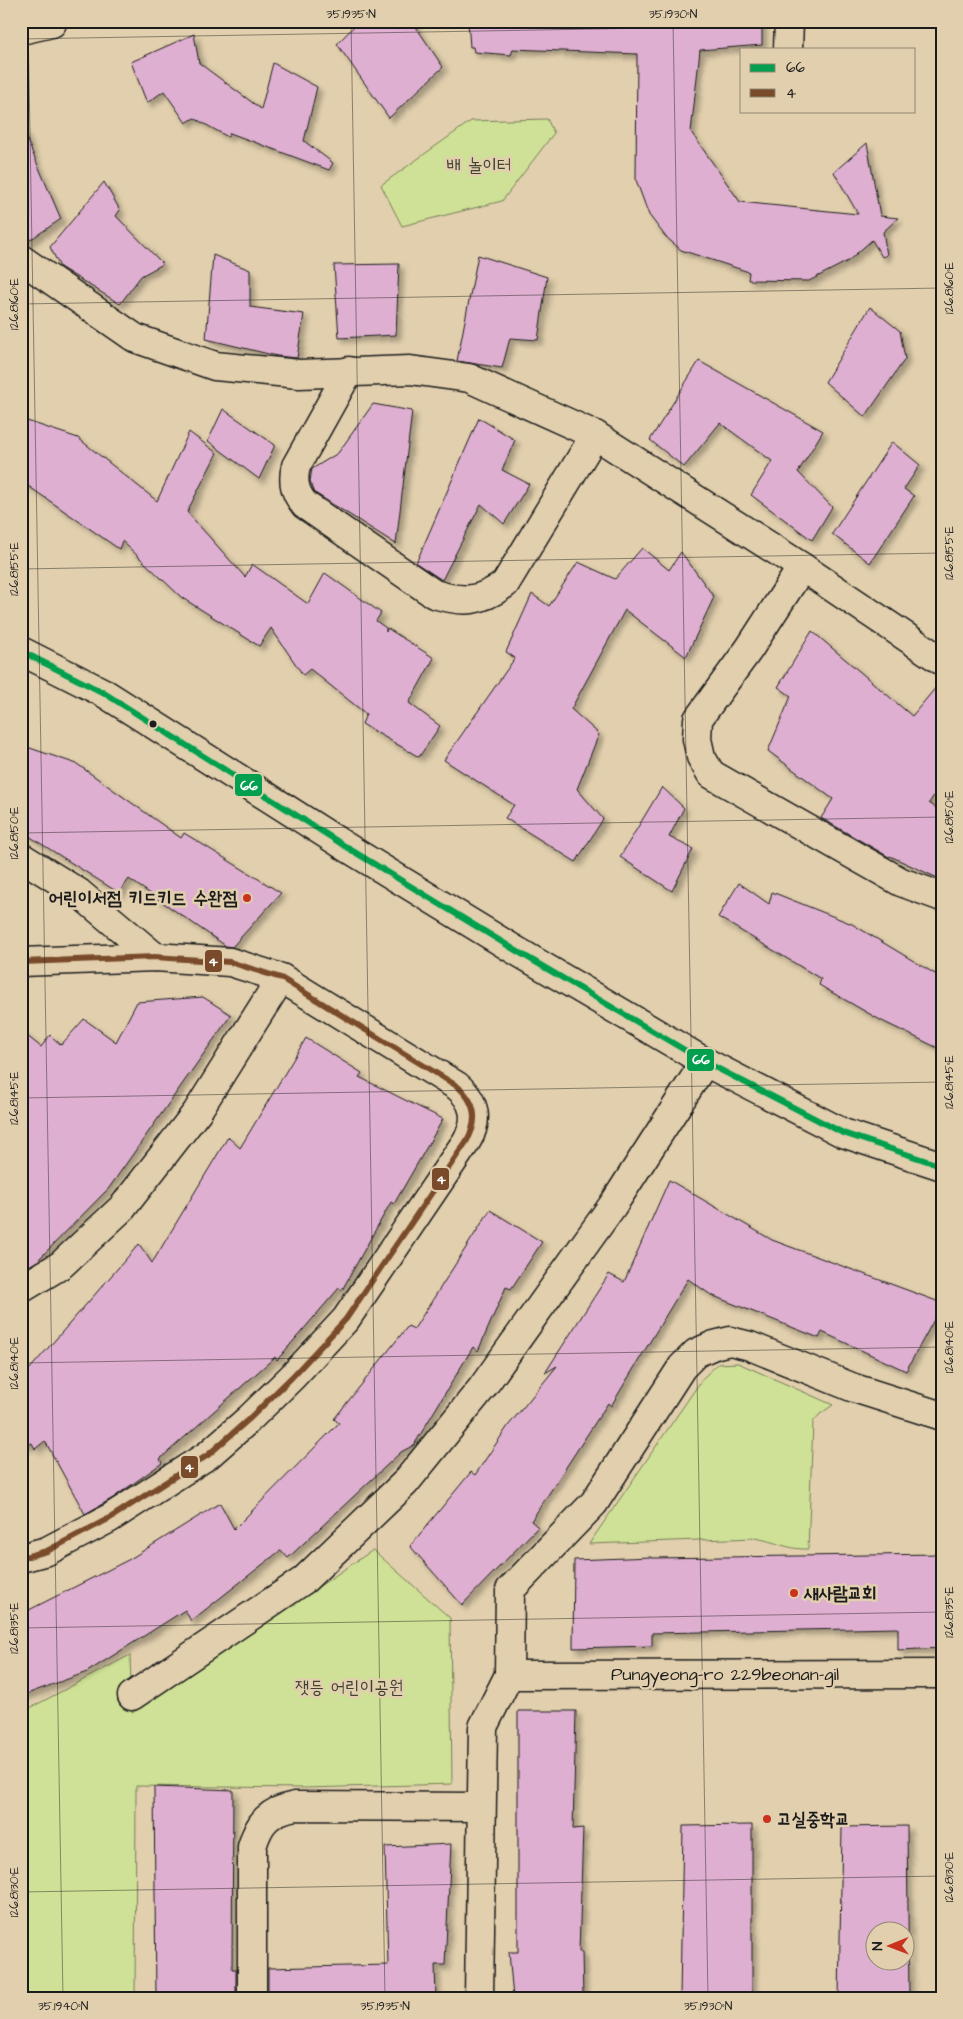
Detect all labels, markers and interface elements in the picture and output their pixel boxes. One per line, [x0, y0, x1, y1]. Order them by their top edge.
text: 35.1935°N [326, 6, 376, 23]
text: 35.1930°N [649, 6, 698, 23]
legend [740, 48, 916, 112]
text: 66 [786, 57, 805, 78]
text: 4 [786, 83, 796, 104]
park label: 배 놀이터 [446, 153, 512, 178]
text: 126.8160°E [941, 262, 958, 314]
text: 126.8160°E [6, 278, 23, 330]
text: 126.8155°E [941, 526, 958, 580]
text: 126.8155°E [6, 542, 23, 596]
unlabelled marker [148, 719, 158, 729]
line badge: 66 [234, 773, 263, 797]
text: 66 [240, 776, 258, 796]
text: 126.8150°E [941, 791, 958, 843]
text: 126.8150°E [6, 807, 23, 859]
place label: 어린이서점 키드키드 수완점 [49, 886, 238, 911]
marker: 어린이서점 키드키드 수완점 [241, 892, 253, 904]
line badge: 4 [204, 949, 223, 973]
text: 4 [208, 952, 218, 972]
line badge: 66 [686, 1048, 715, 1072]
text: 66 [692, 1050, 710, 1070]
text: 126.8145°E [941, 1055, 958, 1109]
text: 126.8145°E [6, 1071, 23, 1125]
line badge: 4 [431, 1167, 450, 1191]
text: 4 [436, 1170, 446, 1190]
text: 126.8140°E [941, 1321, 958, 1373]
text: 126.8140°E [6, 1337, 23, 1389]
line badge: 4 [180, 1455, 199, 1479]
text: 4 [184, 1458, 194, 1478]
place label: 새사람교회 [803, 1581, 876, 1606]
text: 126.8135°E [941, 1586, 958, 1638]
marker: 새사람교회 [788, 1587, 800, 1599]
text: 126.8135°E [6, 1602, 23, 1654]
street label: Pungyeong-ro 229beonan-gil [611, 1662, 839, 1688]
park label: 잿등 어린이공원 [295, 1675, 403, 1700]
place label: 고실중학교 [777, 1807, 849, 1832]
marker: 고실중학교 [761, 1813, 773, 1825]
text: 126.8130°E [941, 1852, 958, 1902]
text: 126.8130°E [6, 1867, 23, 1917]
north arrow [866, 1922, 916, 1972]
text: N [868, 1941, 888, 1951]
text: 35.1940°N [38, 1998, 89, 2015]
text: 35.1935°N [360, 1998, 410, 2015]
text: 35.1930°N [684, 1998, 733, 2015]

